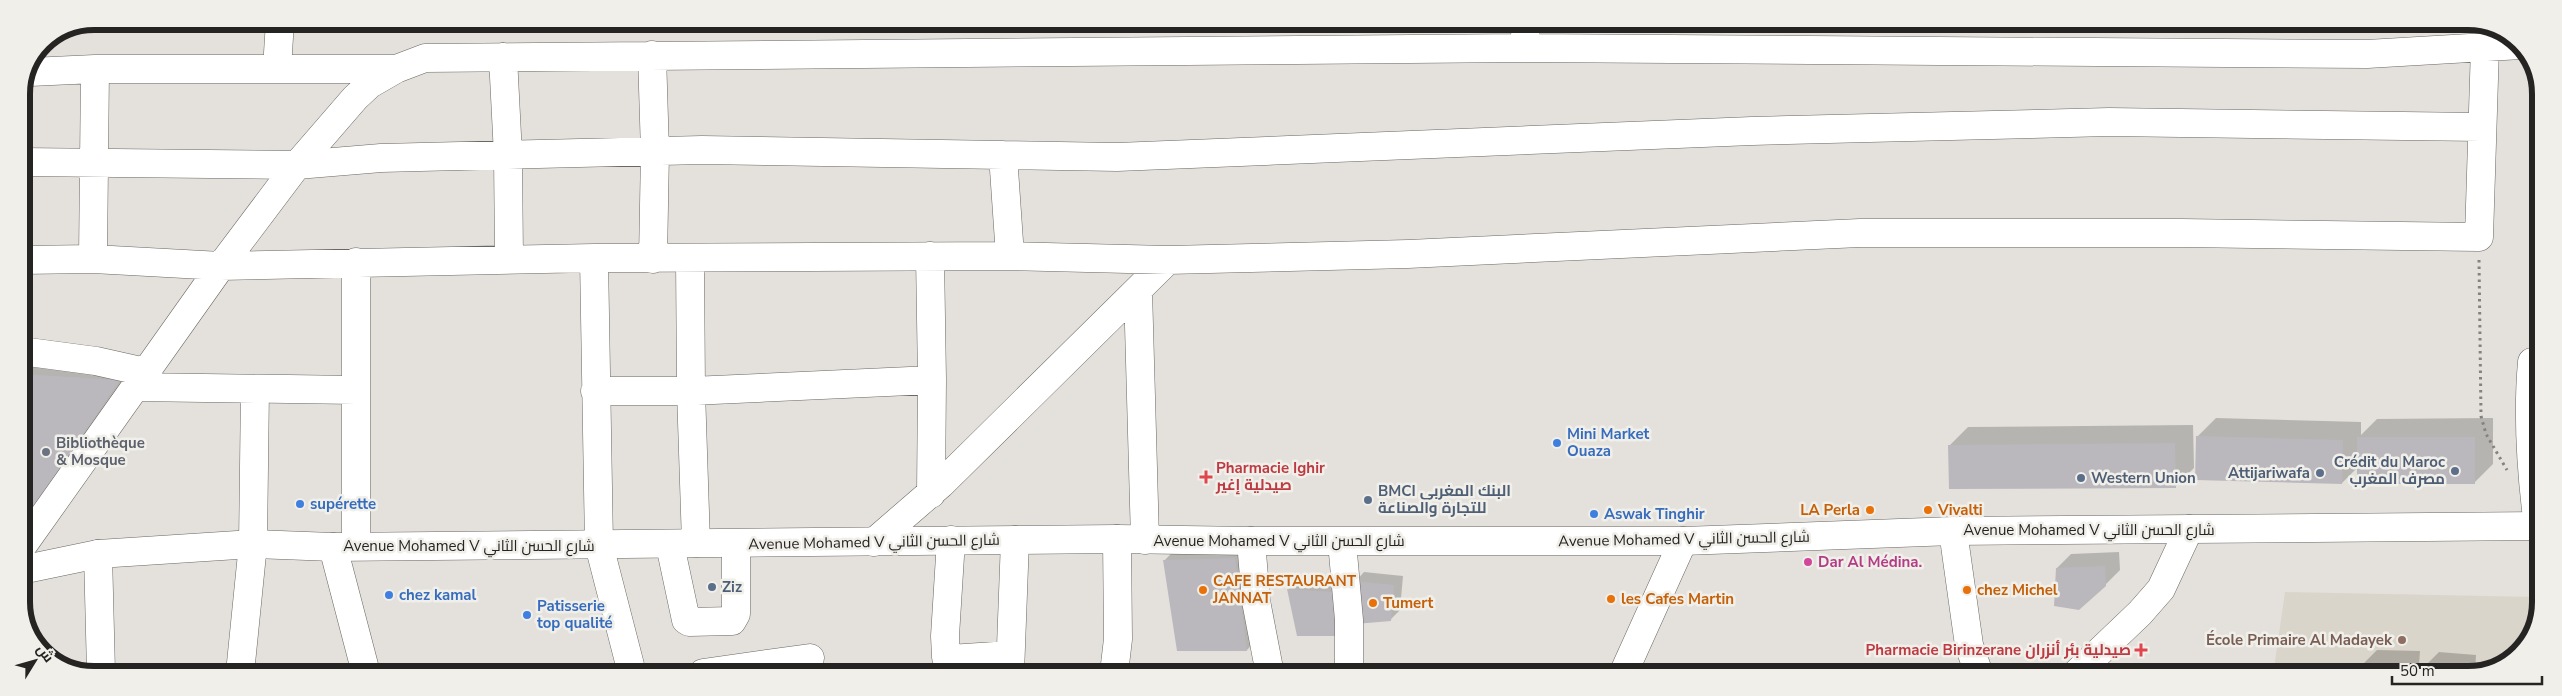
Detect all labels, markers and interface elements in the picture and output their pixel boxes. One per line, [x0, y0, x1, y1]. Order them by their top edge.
place label: Mini Market Ouaza [1567, 424, 1650, 461]
place label: Bibliothèque & Mosque [56, 433, 145, 470]
marker: Mini Market Ouaza [1551, 437, 1563, 449]
marker: Bibliothèque & Mosque [40, 446, 52, 458]
place label: Crédit du Maroc مصرف المغرب [2334, 452, 2445, 489]
place label: Pharmacie Ighir صيدلية إغير [1215, 458, 1325, 495]
place label: Attijariwafa [2228, 463, 2310, 483]
marker: Crédit du Maroc مصرف المغرب [2449, 465, 2461, 477]
marker: Attijariwafa [2314, 467, 2326, 479]
place label: Western Union [2091, 468, 2196, 488]
marker: Pharmacie Ighir صيدلية إغير [1200, 471, 1212, 483]
marker: Western Union [2075, 472, 2087, 484]
place label: BMCI البنك المغربي للتجارة والصناعة [1378, 481, 1511, 518]
place label: supérette [310, 494, 376, 514]
marker: BMCI البنك المغربي للتجارة والصناعة [1362, 494, 1374, 506]
marker: supérette [294, 498, 306, 510]
place label: LA Perla [1800, 500, 1860, 520]
place label: Vivalti [1937, 500, 1983, 520]
place label: Aswak Tinghir [1604, 504, 1705, 524]
marker: LA Perla [1864, 504, 1876, 516]
marker: Vivalti [1922, 504, 1934, 516]
marker: Aswak Tinghir [1588, 508, 1600, 520]
street label: Avenue Mohamed V شارع الحسن الثاني [1963, 520, 2215, 542]
street label: Avenue Mohamed V شارع الحسن الثاني [1558, 527, 1810, 553]
street label: Avenue Mohamed V شارع الحسن الثاني [748, 530, 1000, 556]
street label: Avenue Mohamed V شارع الحسن الثاني [1153, 531, 1405, 553]
street label: Avenue Mohamed V شارع الحسن الثاني [343, 536, 595, 558]
place label: Dar Al Médina. [1818, 552, 1922, 572]
marker: Dar Al Médina. [1802, 556, 1814, 568]
place label: CAFE RESTAURANT JANNAT [1212, 571, 1357, 608]
place label: Ziz [722, 577, 742, 597]
place label: chez Michel [1977, 580, 2058, 600]
marker: Ziz [706, 581, 718, 593]
marker: CAFE RESTAURANT JANNAT [1197, 584, 1209, 596]
marker: chez Michel [1961, 584, 1973, 596]
place label: chez kamal [399, 585, 477, 605]
marker: chez kamal [383, 589, 395, 601]
place label: les Cafes Martin [1621, 589, 1734, 609]
place label: Tumert [1383, 593, 1433, 613]
marker: les Cafes Martin [1605, 593, 1617, 605]
place label: Patisserie top qualité [537, 596, 613, 633]
marker: Tumert [1367, 597, 1379, 609]
marker: Patisserie top qualité [521, 609, 533, 621]
place label: École Primaire Al Madayek [2206, 630, 2393, 650]
marker: École Primaire Al Madayek [2396, 634, 2408, 646]
north arrow [10, 636, 60, 686]
place label: Pharmacie Birinzerane صيدلية بئر أنزران [1866, 640, 2131, 660]
text: ش [32, 641, 58, 666]
marker: Pharmacie Birinzerane صيدلية بئر أنزران [2135, 644, 2147, 656]
scale bar [2392, 654, 2542, 686]
text: 50 m [2400, 661, 2435, 681]

